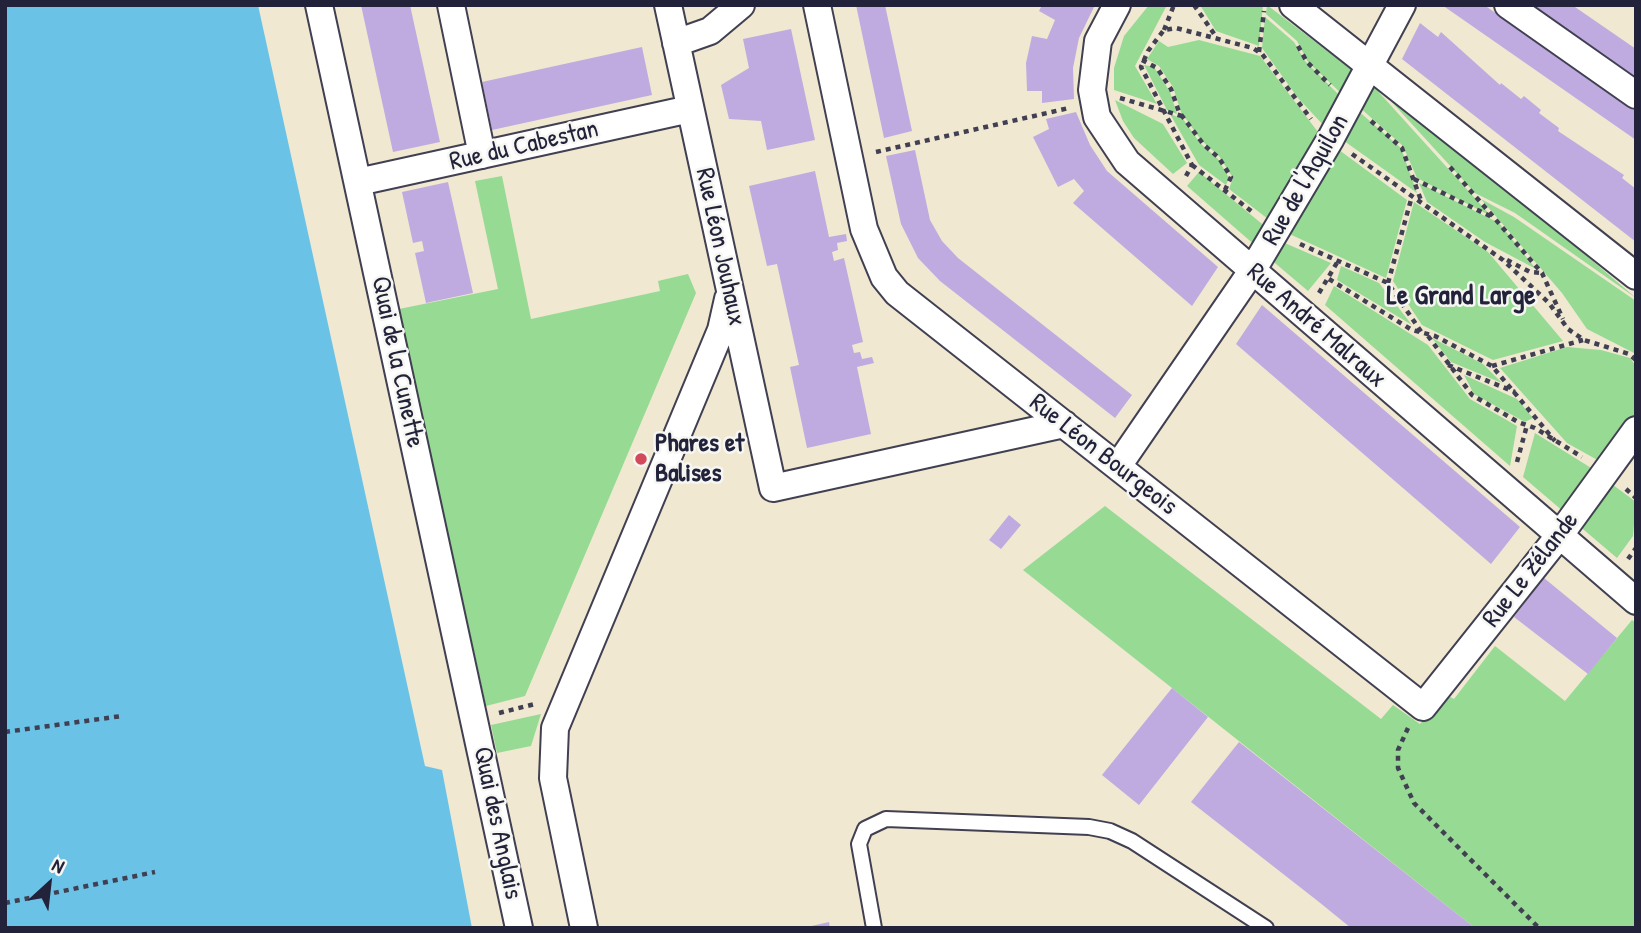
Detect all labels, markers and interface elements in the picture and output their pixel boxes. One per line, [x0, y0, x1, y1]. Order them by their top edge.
street label: Rue de l'Aquilon [1256, 109, 1356, 251]
street label: Rue du Cabestan [447, 114, 601, 178]
street label: Rue Léon Jouhaux [688, 165, 752, 329]
street label: Rue André Malraux [1240, 257, 1392, 395]
street label: Quai de la Cunette [364, 274, 430, 450]
district label: Le Grand Large [1387, 280, 1535, 314]
street label: Rue Léon Bourgeois [1023, 388, 1183, 522]
place label: Phares et Balises [655, 428, 744, 490]
marker: Phares et Balises [633, 451, 649, 467]
street label: Rue Le Zélande [1476, 506, 1586, 634]
street label: Quai des Anglais [466, 744, 528, 902]
north arrow [14, 849, 84, 919]
text: N [48, 851, 69, 879]

